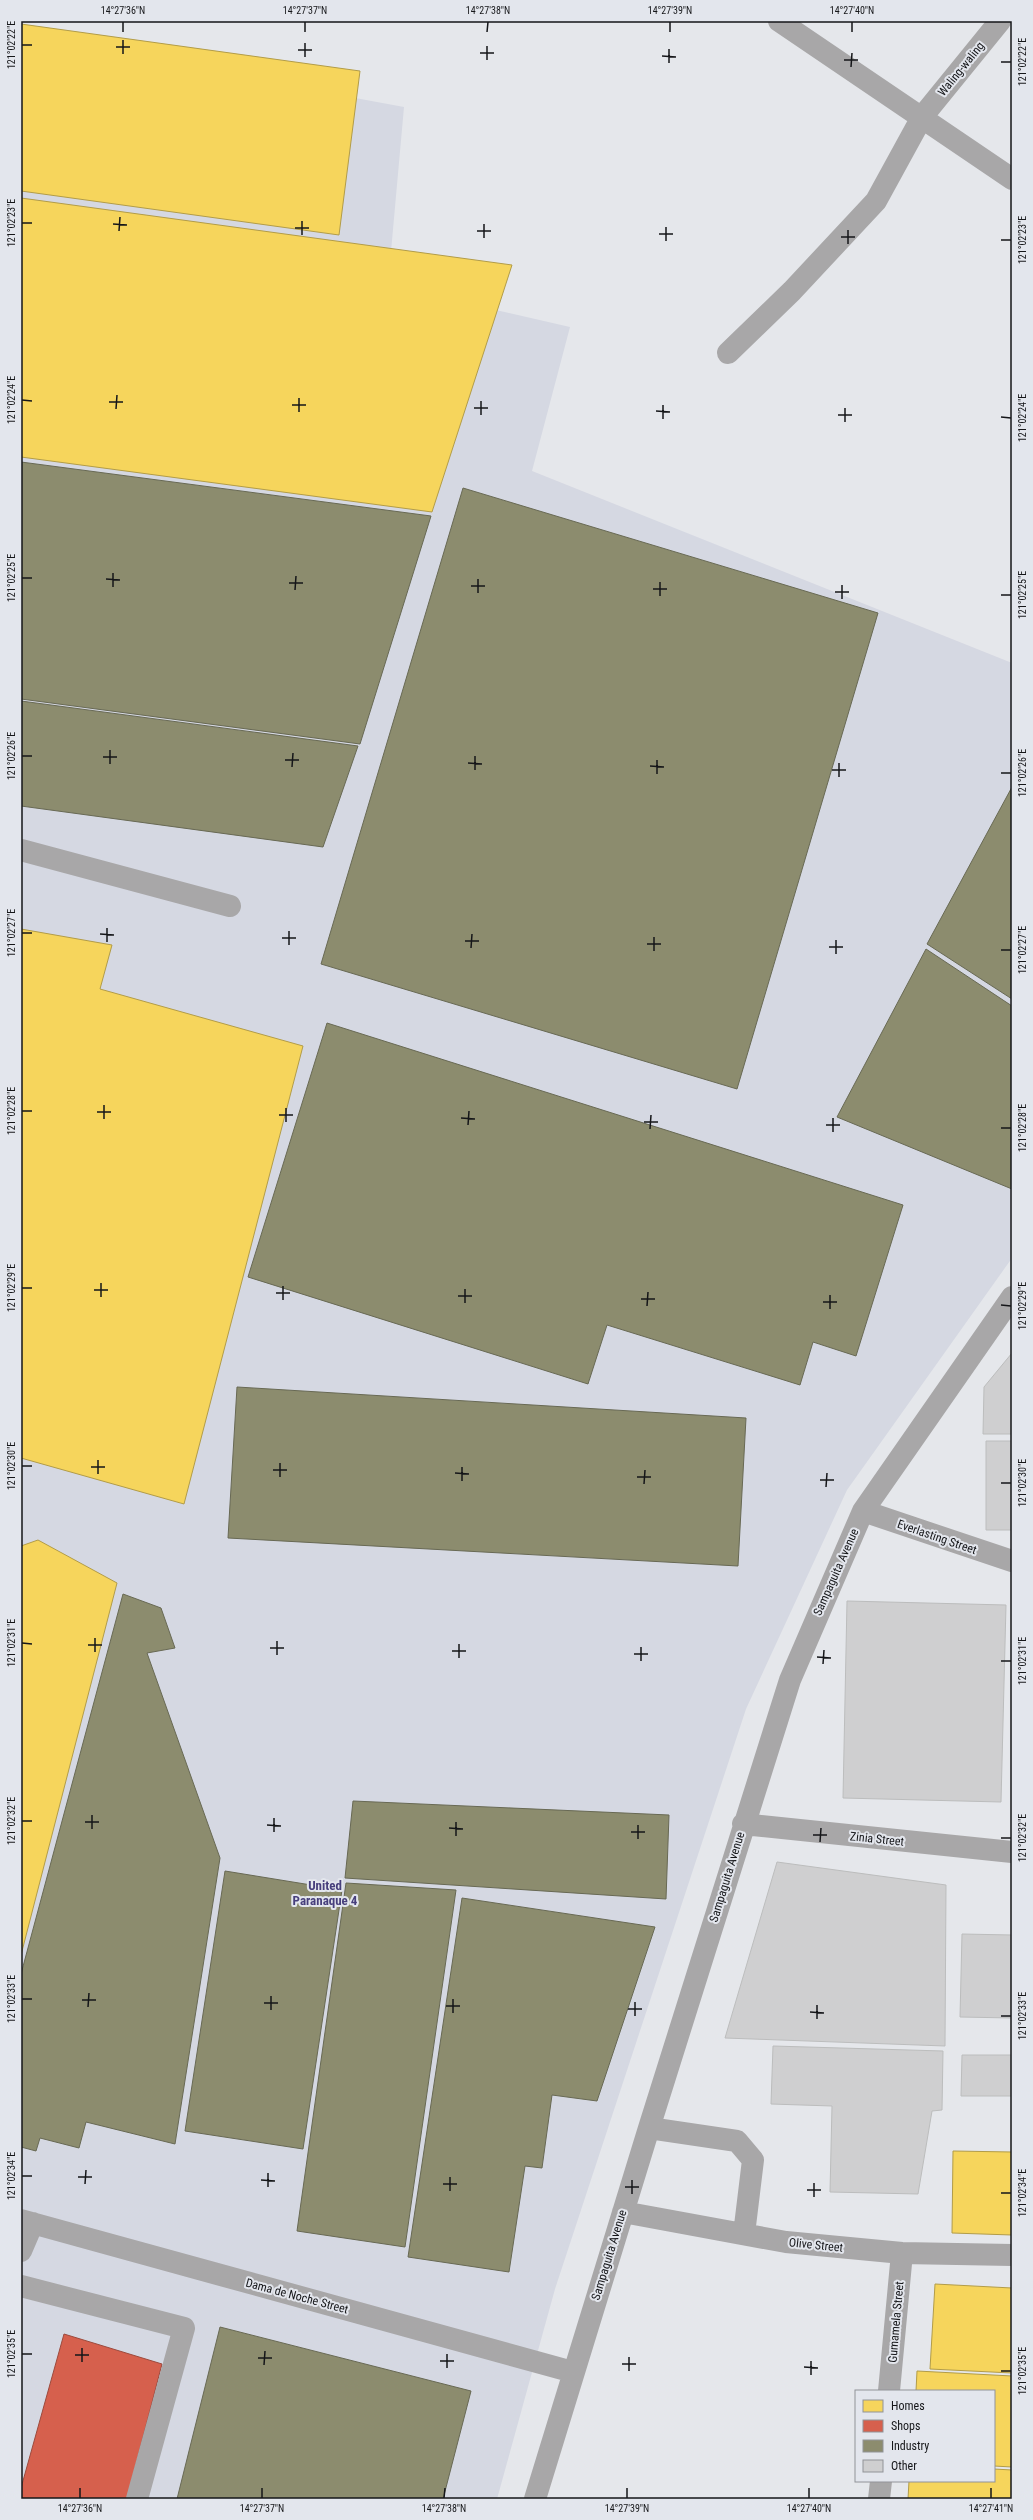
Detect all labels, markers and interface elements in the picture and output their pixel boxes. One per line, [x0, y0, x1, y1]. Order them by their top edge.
text: 14°27'36"N [101, 5, 145, 16]
text: 14°27'37"N [283, 5, 327, 16]
text: 14°27'38"N [466, 5, 510, 16]
text: 14°27'39"N [648, 5, 692, 16]
text: 14°27'40"N [830, 5, 874, 16]
text: 121°02'22"E [6, 21, 17, 69]
text: 121°02'22"E [1017, 38, 1028, 86]
street label: Waling-waling [935, 39, 987, 99]
text: 121°02'23"E [6, 199, 17, 247]
text: 121°02'23"E [1017, 216, 1028, 264]
text: 121°02'24"E [6, 376, 17, 424]
text: 121°02'24"E [1017, 394, 1028, 442]
text: 121°02'25"E [6, 554, 17, 602]
text: 121°02'25"E [1017, 571, 1028, 619]
text: 121°02'26"E [6, 732, 17, 780]
text: 121°02'26"E [1017, 749, 1028, 797]
text: 121°02'27"E [6, 909, 17, 957]
text: 121°02'27"E [1017, 926, 1028, 974]
text: 121°02'28"E [6, 1087, 17, 1135]
text: 121°02'28"E [1017, 1104, 1028, 1152]
text: 121°02'29"E [6, 1264, 17, 1312]
text: 121°02'29"E [1017, 1282, 1028, 1330]
text: 121°02'30"E [6, 1442, 17, 1490]
text: 121°02'30"E [1017, 1459, 1028, 1507]
street label: Everlasting Street [895, 1517, 979, 1557]
street label: Sampaguita Avenue [811, 1526, 862, 1618]
text: 121°02'31"E [6, 1619, 17, 1667]
text: 121°02'31"E [1017, 1637, 1028, 1685]
text: 121°02'32"E [6, 1797, 17, 1845]
text: 121°02'32"E [1017, 1814, 1028, 1862]
street label: Zinia Street [849, 1829, 905, 1849]
street label: Sampaguita Avenue [707, 1830, 748, 1924]
district label: United Paranaque 4 [293, 1878, 358, 1908]
text: 121°02'33"E [6, 1975, 17, 2023]
text: 121°02'33"E [1017, 1992, 1028, 2040]
text: 121°02'34"E [6, 2152, 17, 2200]
text: 121°02'34"E [1017, 2169, 1028, 2217]
street label: Sampaguita Avenue [589, 2208, 630, 2302]
street label: Olive Street [788, 2235, 844, 2255]
street label: Dama de Noche Street [244, 2276, 350, 2317]
street label: Gumamela Street [885, 2280, 907, 2363]
text: 121°02'35"E [6, 2330, 17, 2378]
text: 121°02'35"E [1017, 2347, 1028, 2395]
legend [855, 2390, 995, 2482]
text: Homes [891, 2399, 925, 2413]
text: Shops [891, 2419, 920, 2433]
text: Industry [891, 2439, 929, 2453]
text: Other [891, 2459, 917, 2473]
text: 14°27'36"N [58, 2503, 102, 2514]
text: 14°27'37"N [240, 2503, 284, 2514]
text: 14°27'38"N [422, 2503, 466, 2514]
text: 14°27'39"N [605, 2503, 649, 2514]
text: 14°27'40"N [787, 2503, 831, 2514]
text: 14°27'41"N [969, 2503, 1013, 2514]

